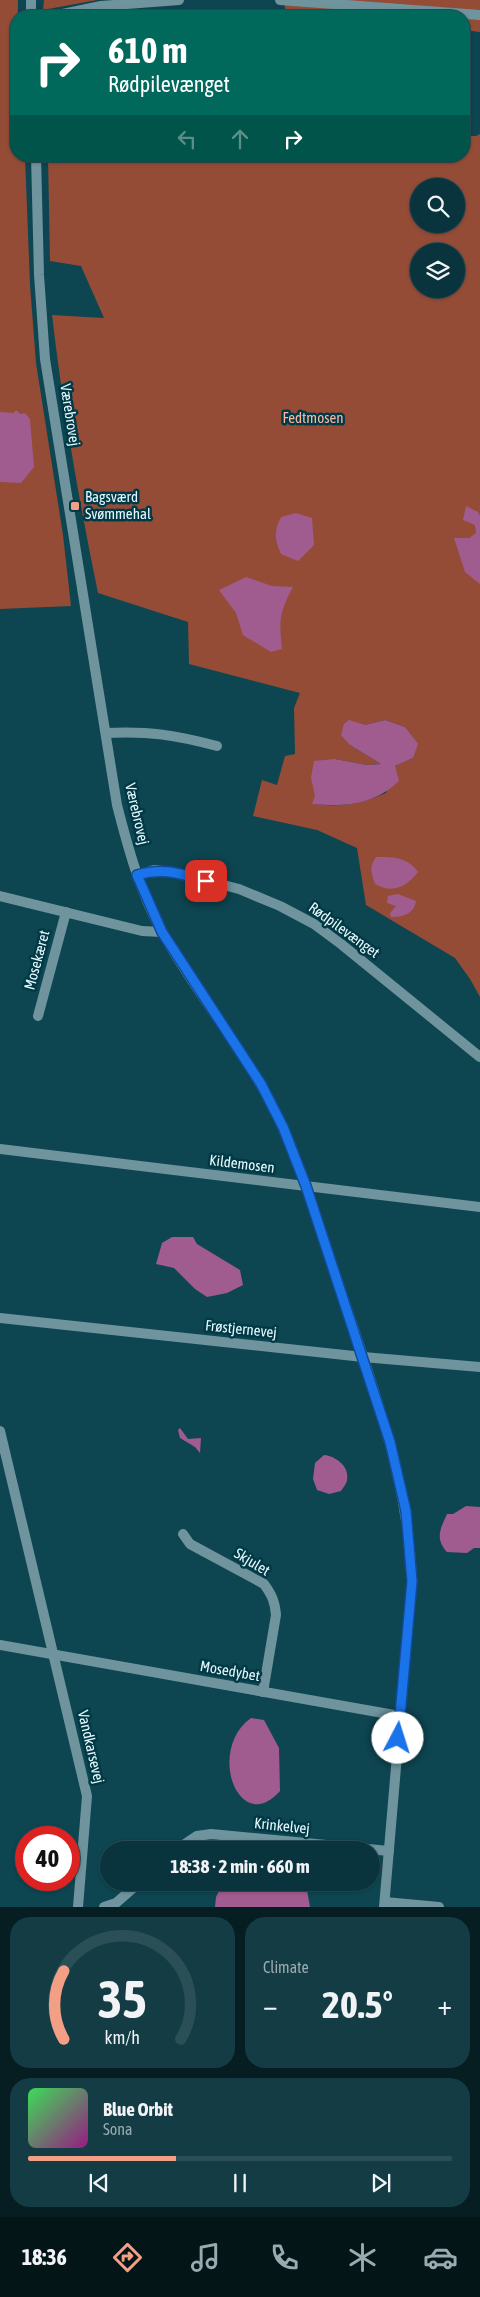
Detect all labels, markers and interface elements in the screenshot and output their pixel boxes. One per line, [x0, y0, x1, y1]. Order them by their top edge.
icon: right [25, 30, 90, 95]
text: 610 m [108, 30, 187, 70]
text: Rødpilevænget [108, 71, 230, 97]
icon: left [173, 125, 201, 153]
icon: ahead [226, 125, 254, 153]
icon: right [279, 125, 307, 153]
map controls [410, 178, 465, 298]
button: search [410, 178, 465, 233]
button: layers [410, 243, 465, 298]
street label: Værebrovej [57, 383, 84, 447]
park label: Fedtmosen [282, 409, 344, 426]
place label: Bagsværd Svømmehal [85, 488, 151, 522]
marker: Bagsværd Svømmehal [69, 500, 81, 512]
street label: Værebrovej [122, 781, 153, 846]
pin [185, 860, 227, 902]
icon: arrive [192, 867, 220, 895]
street label: Rødpilevænget [306, 898, 383, 961]
street label: Mosekæret [20, 928, 53, 992]
street label: Kildemosen [208, 1151, 276, 1176]
street label: Frøstjernevej [204, 1316, 278, 1341]
street label: Skjulet [231, 1544, 273, 1579]
street label: Mosedybet [199, 1657, 261, 1684]
street label: Vandkarsevej [75, 1709, 108, 1785]
position arrow [371, 1711, 423, 1763]
street label: Krinkelvej [253, 1814, 311, 1837]
speed limit sign: 40 [15, 1826, 80, 1891]
text: 18:38 · 2 min · 660 m [170, 1855, 310, 1877]
text: Climate [263, 1958, 309, 1976]
text: 35 [98, 1969, 147, 2029]
text: 20.5° [322, 1983, 393, 2026]
text: − [263, 1989, 278, 2021]
text: + [437, 1989, 452, 2021]
text: km/h [105, 2027, 140, 2048]
text: Blue Orbit [103, 2098, 173, 2120]
text: Sona [103, 2120, 132, 2138]
icon: previous [85, 2169, 113, 2197]
icon: pause [226, 2169, 254, 2197]
icon: next [367, 2169, 395, 2197]
icon: directions [110, 2240, 145, 2275]
icon: music [188, 2240, 223, 2275]
icon: phone [267, 2240, 302, 2275]
icon: climate [345, 2240, 380, 2275]
icon: car [423, 2240, 458, 2275]
text: 18:36 [22, 2244, 67, 2270]

